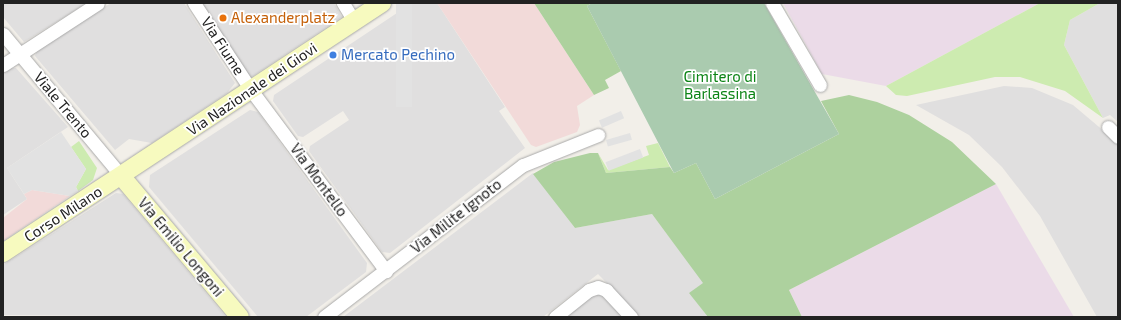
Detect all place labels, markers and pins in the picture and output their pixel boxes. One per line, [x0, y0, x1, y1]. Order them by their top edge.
place label: Alexanderplatz [231, 9, 335, 27]
marker: Alexanderplatz [218, 13, 228, 23]
place label: Mercato Pechino [341, 46, 455, 64]
marker: Mercato Pechino [328, 50, 338, 60]

